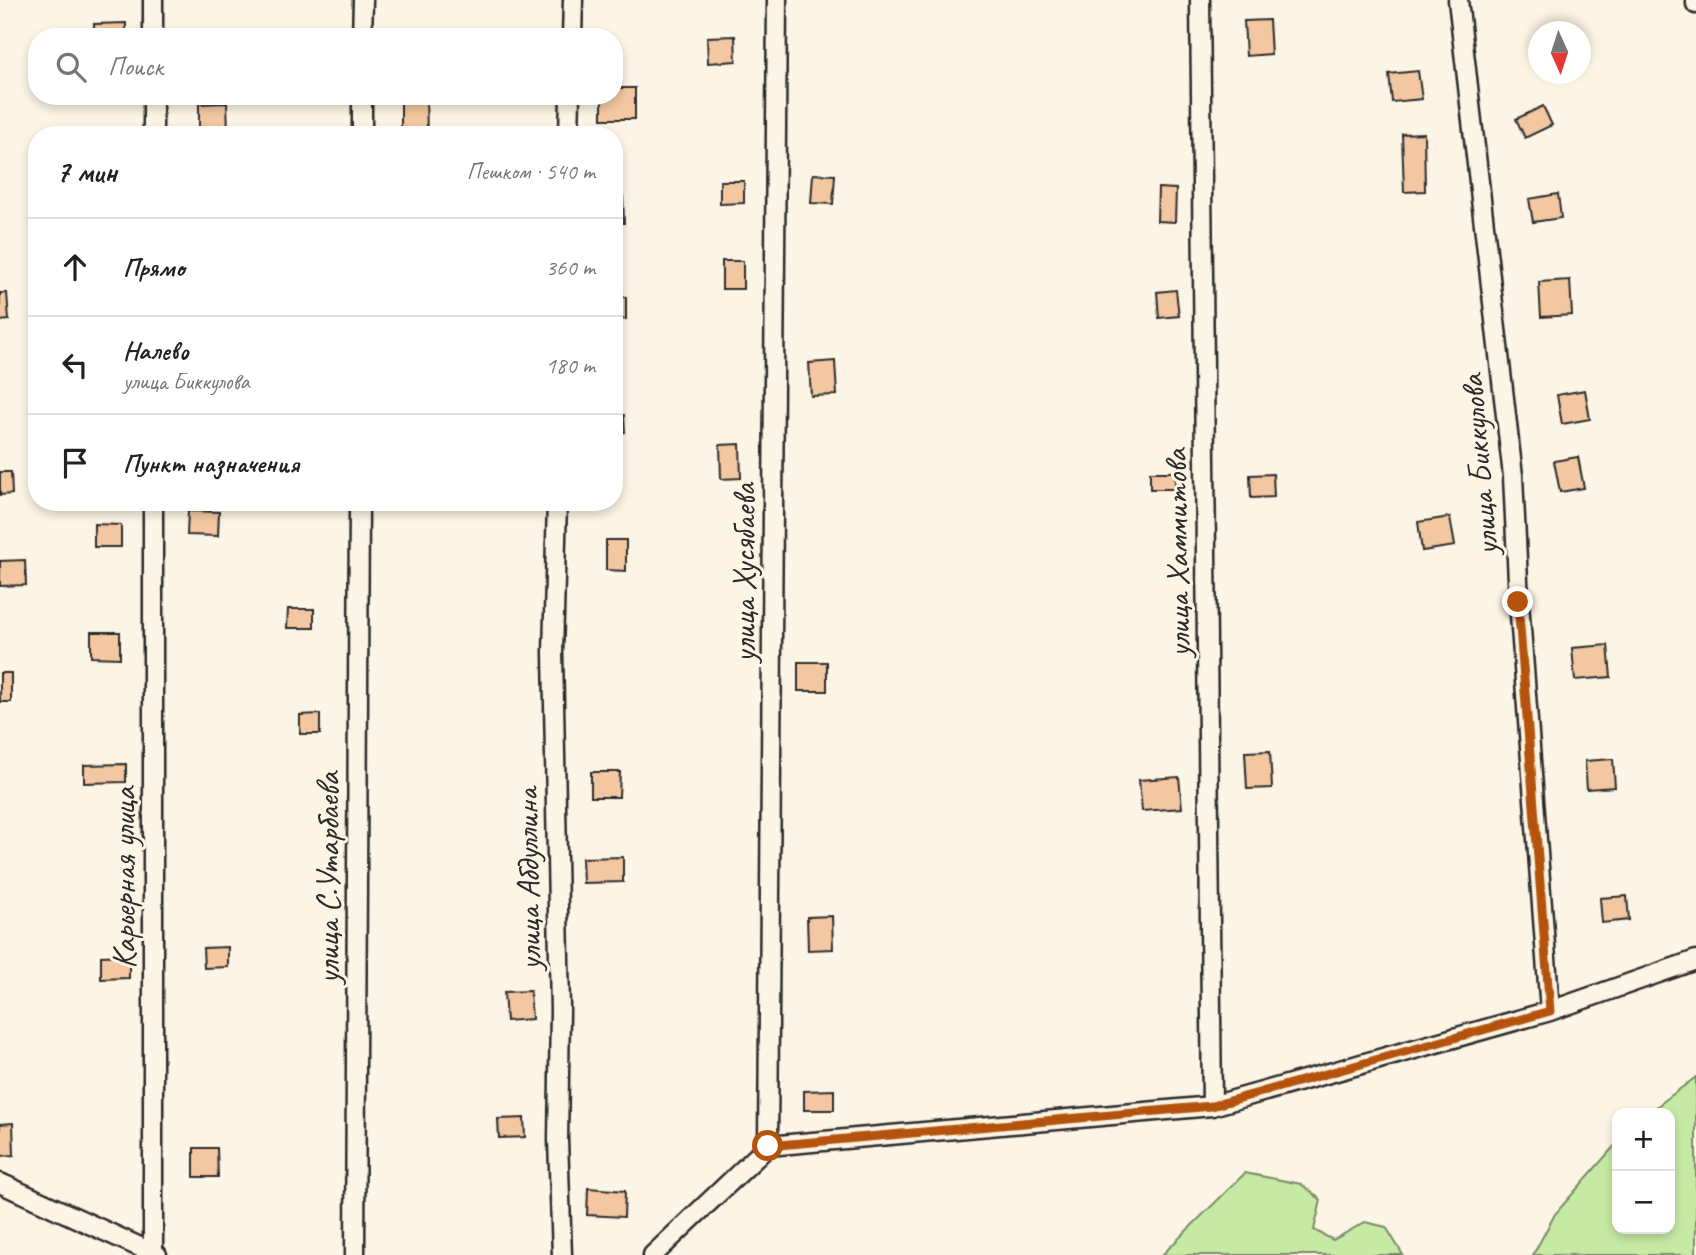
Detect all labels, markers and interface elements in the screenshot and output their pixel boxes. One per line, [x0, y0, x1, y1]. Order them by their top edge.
north arrow [1528, 21, 1591, 84]
search box [28, 28, 623, 105]
icon: search [52, 48, 90, 86]
text: Поиск [108, 50, 163, 83]
text: 7 мин [56, 153, 117, 191]
text: Пешком · 540 m [467, 157, 595, 186]
icon: ahead [56, 248, 94, 286]
text: Прямо [123, 251, 185, 284]
text: 360 m [546, 253, 595, 282]
text: Налево [123, 334, 189, 367]
icon: left [56, 346, 94, 384]
text: 180 m [546, 351, 595, 380]
text: улица Биккулова [123, 367, 249, 396]
street label: улица Биккулова [1450, 370, 1508, 559]
icon: arrive [56, 444, 94, 482]
street label: улица Хаммитова [1154, 446, 1200, 660]
text: Пункт назначения [123, 447, 299, 480]
street label: улица Хусябаева [723, 482, 765, 665]
route end [1502, 586, 1533, 617]
street label: улица С.Утарбаева [307, 770, 349, 986]
street label: Карьерная улица [103, 785, 145, 969]
street label: улица Абдуллина [505, 785, 551, 972]
map controls [1612, 1108, 1675, 1234]
button: + [1612, 1108, 1675, 1171]
route start [752, 1130, 783, 1161]
button: − [1612, 1171, 1675, 1234]

